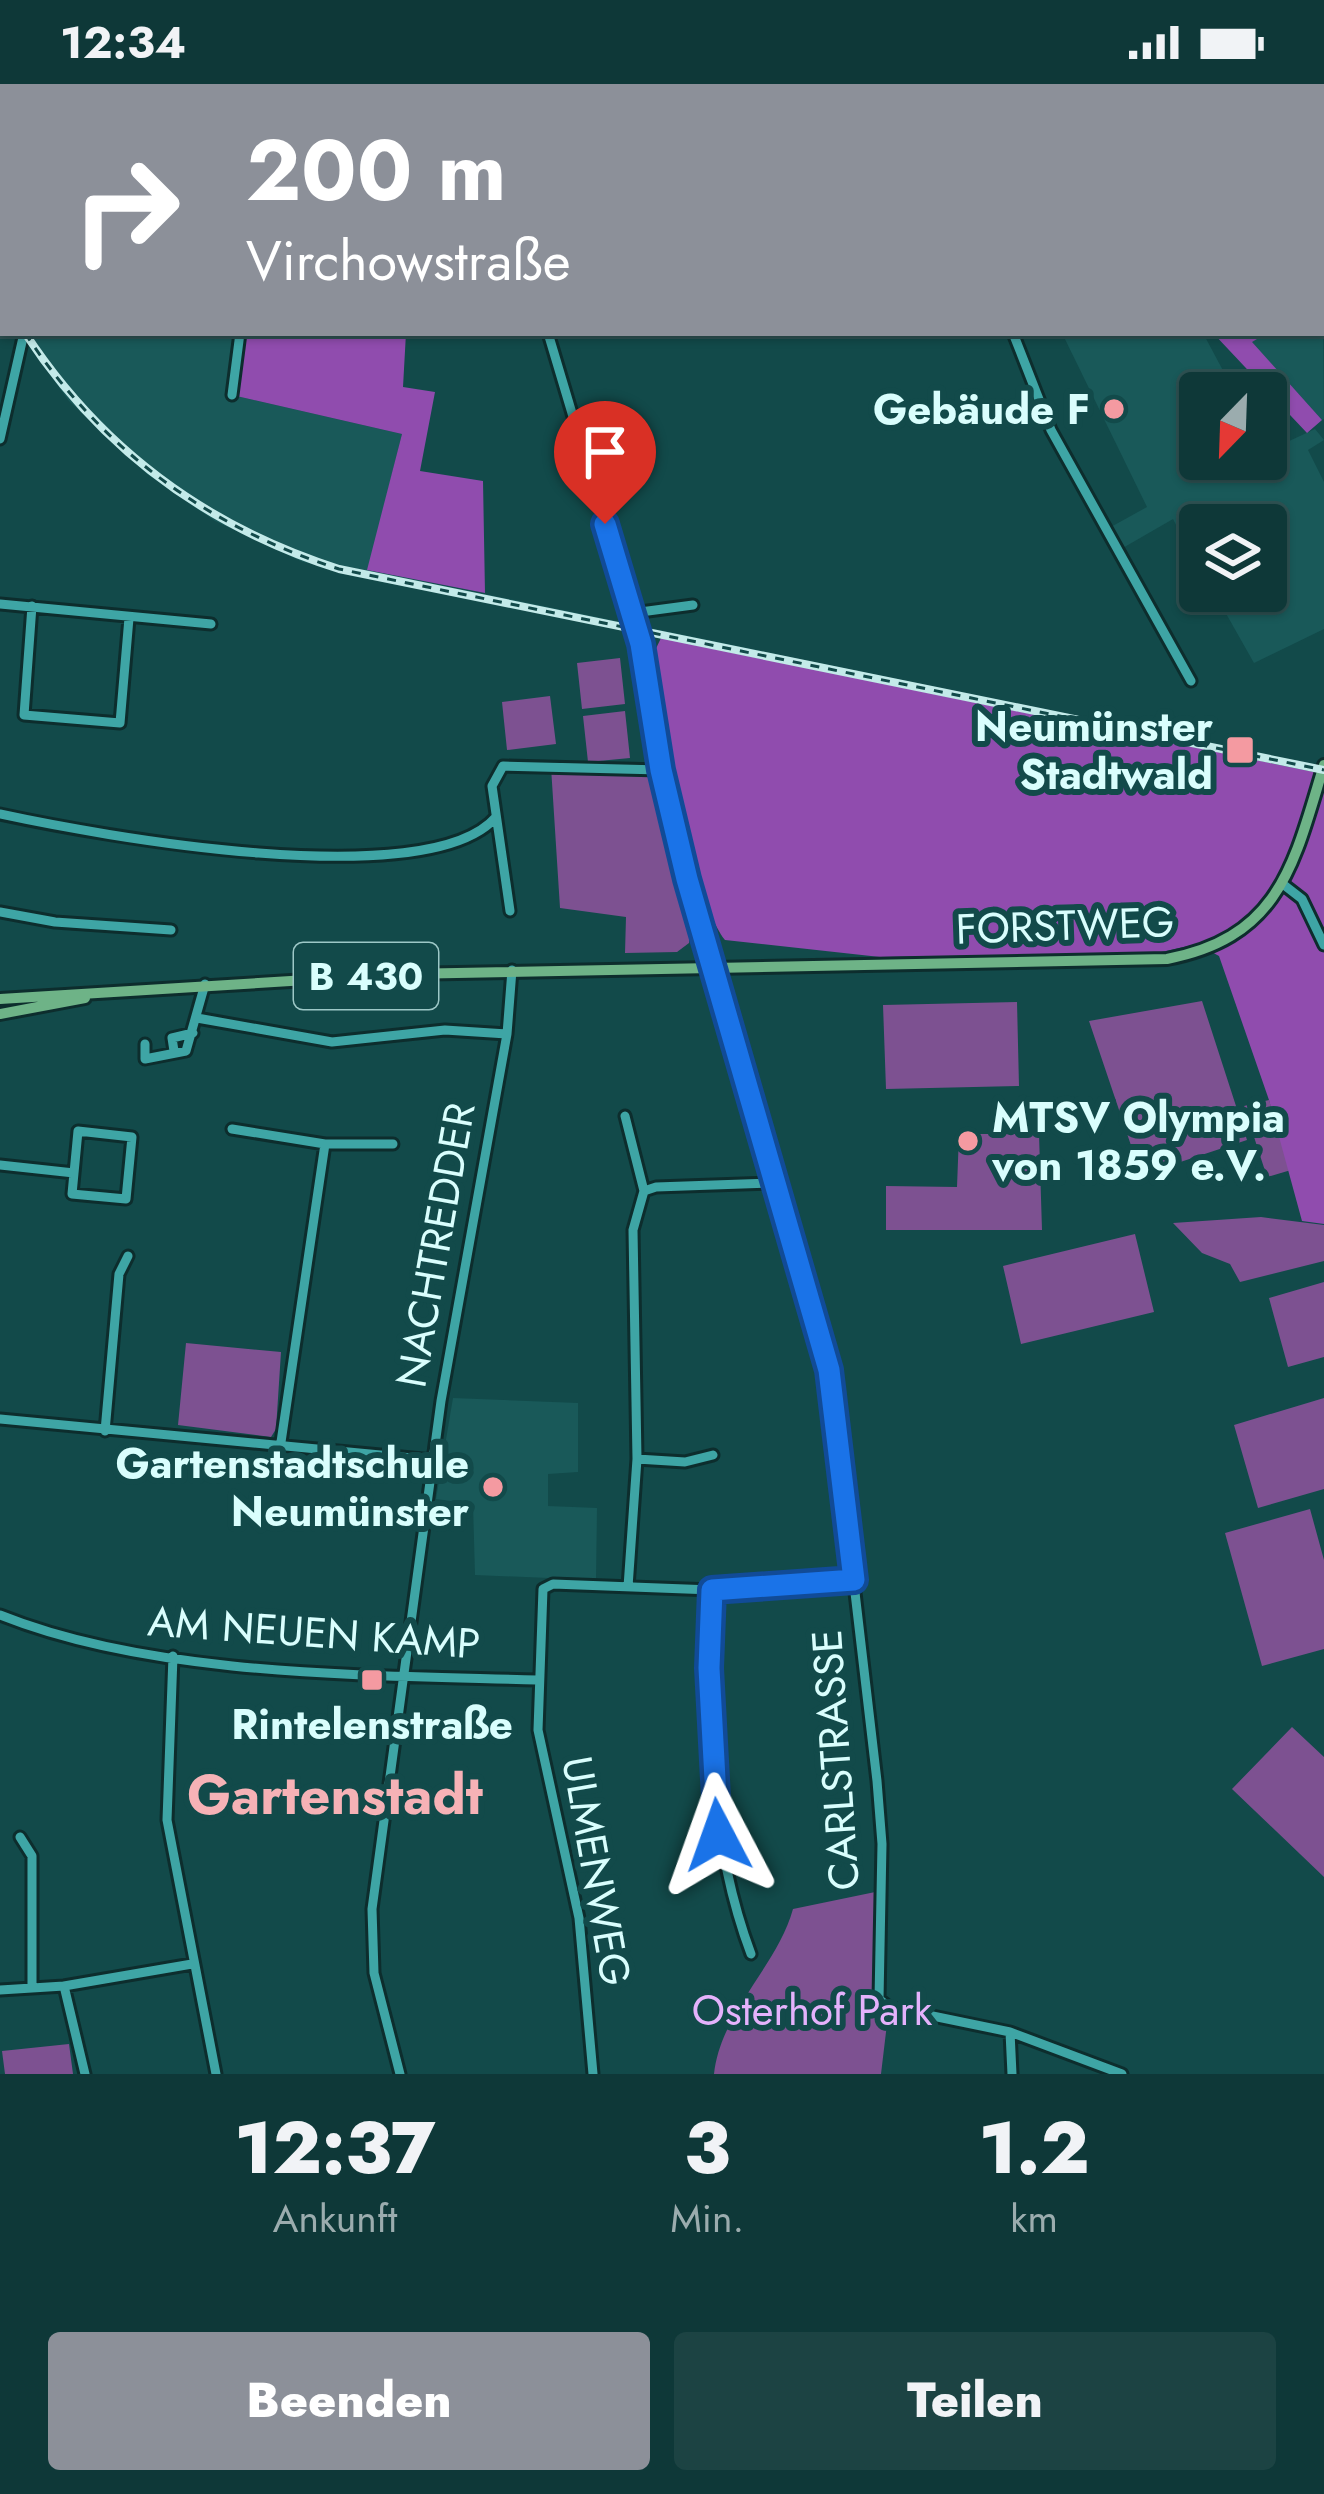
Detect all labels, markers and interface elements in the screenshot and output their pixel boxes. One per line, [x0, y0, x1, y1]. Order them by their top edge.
text: 12:34 [60, 10, 186, 75]
text: 200 m [246, 110, 506, 232]
icon: right [48, 132, 204, 288]
text: Virchowstraße [246, 222, 571, 300]
north arrow [1179, 372, 1287, 480]
map controls [1179, 372, 1287, 612]
place label: Gebäude F [873, 379, 1090, 440]
marker: Gebäude F [1101, 396, 1127, 422]
pin [554, 401, 656, 524]
icon: arrive [572, 419, 638, 485]
button: layers [1179, 504, 1287, 612]
place label: Neumünster Stadtwald [975, 696, 1214, 805]
marker: Neumünster Stadtwald [1224, 734, 1256, 766]
street label: FORSTWEG [955, 891, 1175, 960]
road number: B 430 [294, 943, 438, 1009]
place label: MTSV Olympia von 1859 e.V. [991, 1087, 1285, 1196]
street label: NACHTREDDER [380, 1098, 491, 1392]
marker: MTSV Olympia von 1859 e.V. [955, 1128, 981, 1154]
place label: Gartenstadtschule Neumünster [116, 1433, 470, 1542]
marker: Gartenstadtschule Neumünster [480, 1474, 506, 1500]
street label: AM NEUEN KAMP [146, 1590, 482, 1675]
street label: CARLSTRASSE [796, 1628, 875, 1892]
marker: Rintelenstraße [359, 1667, 385, 1693]
place label: Rintelenstraße [231, 1694, 513, 1755]
street label: ULMENWEG [546, 1752, 647, 1991]
district label: Gartenstadt [187, 1756, 483, 1834]
position arrow [655, 1772, 781, 1898]
park label: Osterhof Park [692, 1980, 933, 2041]
text: 12:37 [235, 2096, 436, 2200]
text: 3 [684, 2096, 730, 2200]
text: 1.2 [979, 2096, 1089, 2200]
text: Ankunft [273, 2190, 397, 2247]
text: Min. [670, 2190, 744, 2247]
text: km [1010, 2190, 1058, 2247]
button: Beenden [48, 2332, 650, 2470]
button: Teilen [674, 2332, 1276, 2470]

